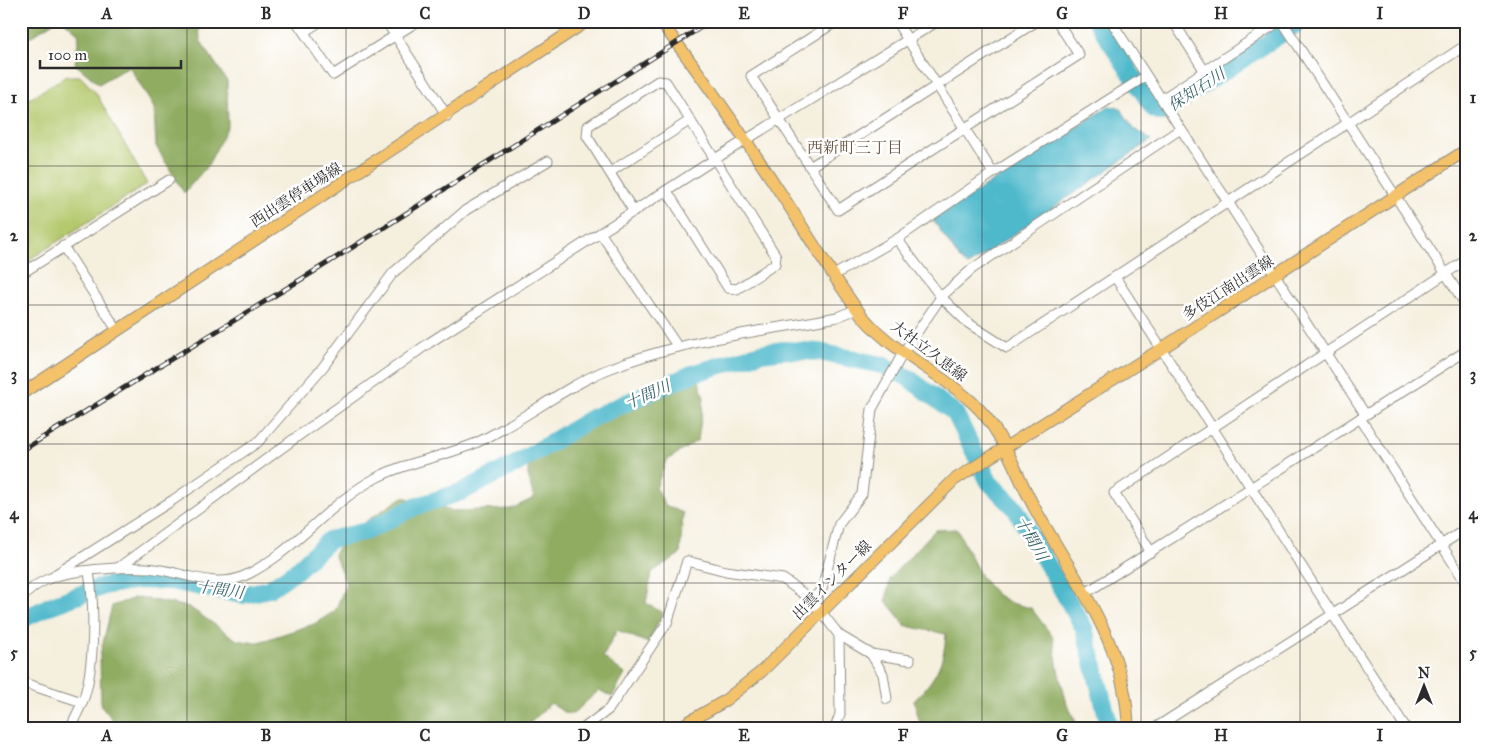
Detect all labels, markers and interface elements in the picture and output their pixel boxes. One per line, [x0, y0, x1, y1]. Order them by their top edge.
text: A [101, 4, 113, 23]
text: B [261, 4, 271, 23]
text: C [420, 4, 431, 23]
text: D [578, 4, 591, 23]
text: E [738, 4, 750, 23]
text: F [898, 4, 909, 23]
text: G [1056, 4, 1068, 23]
text: H [1214, 4, 1228, 23]
text: I [1377, 4, 1384, 23]
scale bar [40, 38, 181, 70]
text: 100 m [48, 46, 88, 64]
water label: 保知石川 [1164, 63, 1230, 115]
text: 1 [11, 88, 18, 107]
text: 1 [1470, 88, 1477, 107]
district label: 西新町三丁目 [807, 138, 903, 157]
street label: 西出雲停車場線 [247, 159, 345, 231]
text: 2 [10, 226, 19, 245]
text: 2 [1469, 226, 1478, 245]
street label: 多伎江南出雲線 [1179, 252, 1277, 324]
street label: 大社立久恵線 [888, 317, 970, 385]
text: 3 [11, 365, 17, 385]
text: 3 [1470, 365, 1476, 385]
water label: 十間川 [621, 375, 675, 413]
text: 4 [10, 504, 20, 524]
text: 4 [1469, 504, 1479, 524]
water label: 十間川 [1011, 513, 1053, 566]
street label: 出雲インター線 [789, 537, 875, 623]
water label: 十間川 [195, 577, 247, 603]
text: 5 [10, 643, 18, 662]
text: 5 [1469, 643, 1477, 662]
north arrow [1400, 662, 1450, 712]
text: N [1418, 665, 1430, 682]
text: A [101, 726, 113, 745]
text: B [261, 726, 271, 745]
text: C [420, 726, 431, 745]
text: D [578, 726, 591, 745]
text: E [738, 726, 750, 745]
text: F [898, 726, 909, 745]
text: G [1056, 726, 1068, 745]
text: H [1214, 726, 1228, 745]
text: I [1377, 726, 1384, 745]

